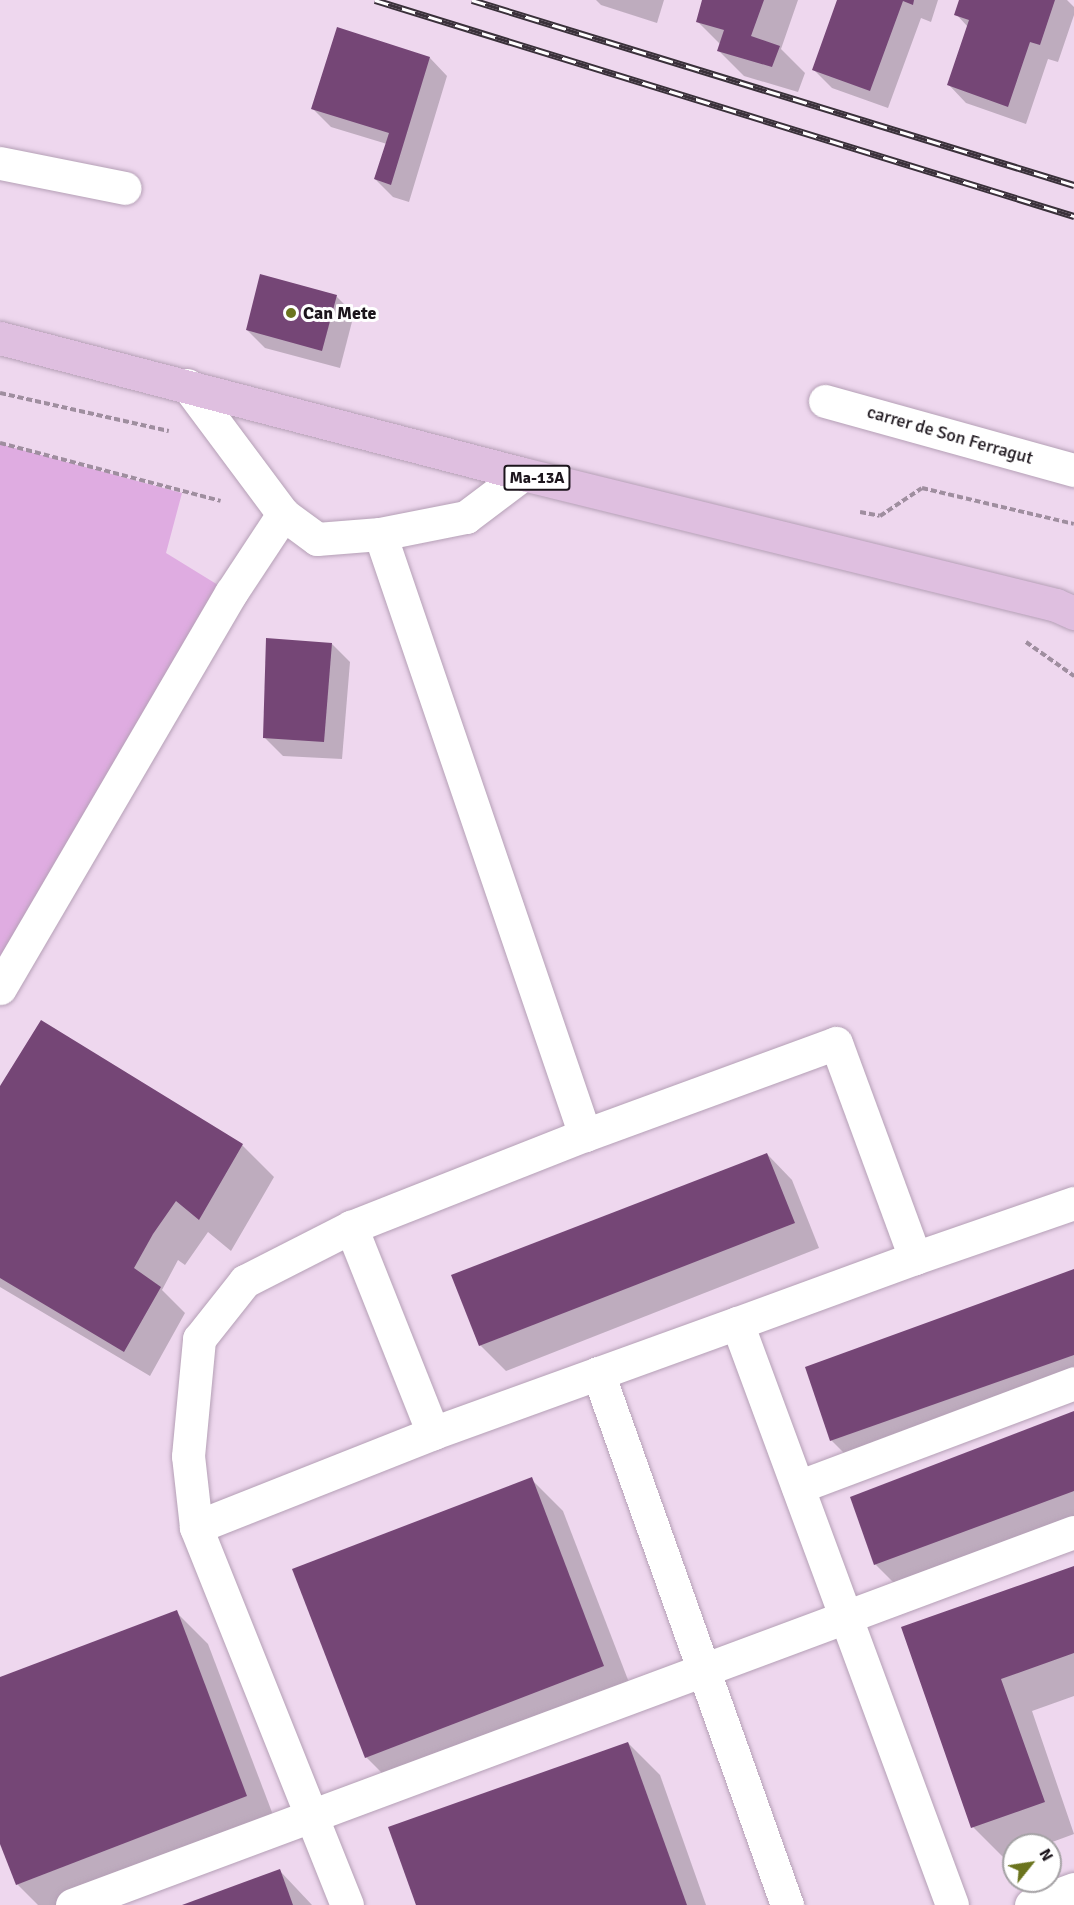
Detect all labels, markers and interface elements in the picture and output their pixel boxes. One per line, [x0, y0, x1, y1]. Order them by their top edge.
place label: Can Mete [303, 302, 376, 324]
marker: Can Mete [284, 306, 298, 320]
street label: carrer de Son Ferragut [865, 401, 1035, 469]
road number: Ma-13A [502, 465, 572, 491]
north arrow [1002, 1833, 1062, 1893]
text: N [1034, 1845, 1057, 1865]

